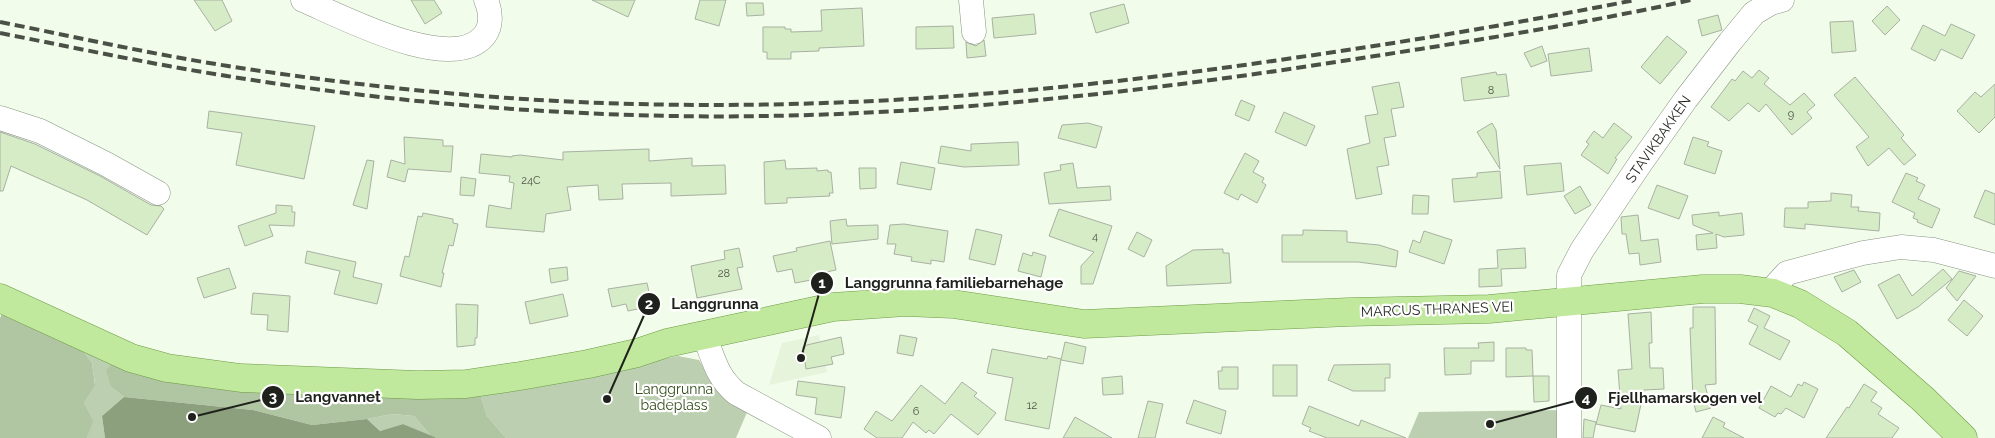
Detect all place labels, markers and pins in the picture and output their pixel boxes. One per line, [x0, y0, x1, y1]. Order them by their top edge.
callout: Langgrunna familiebarnehage [810, 268, 1073, 298]
callout: Langgrunna [636, 289, 768, 319]
callout: Langvannet [260, 382, 391, 412]
callout: Fjellhamarskogen vel [1573, 383, 1773, 413]

